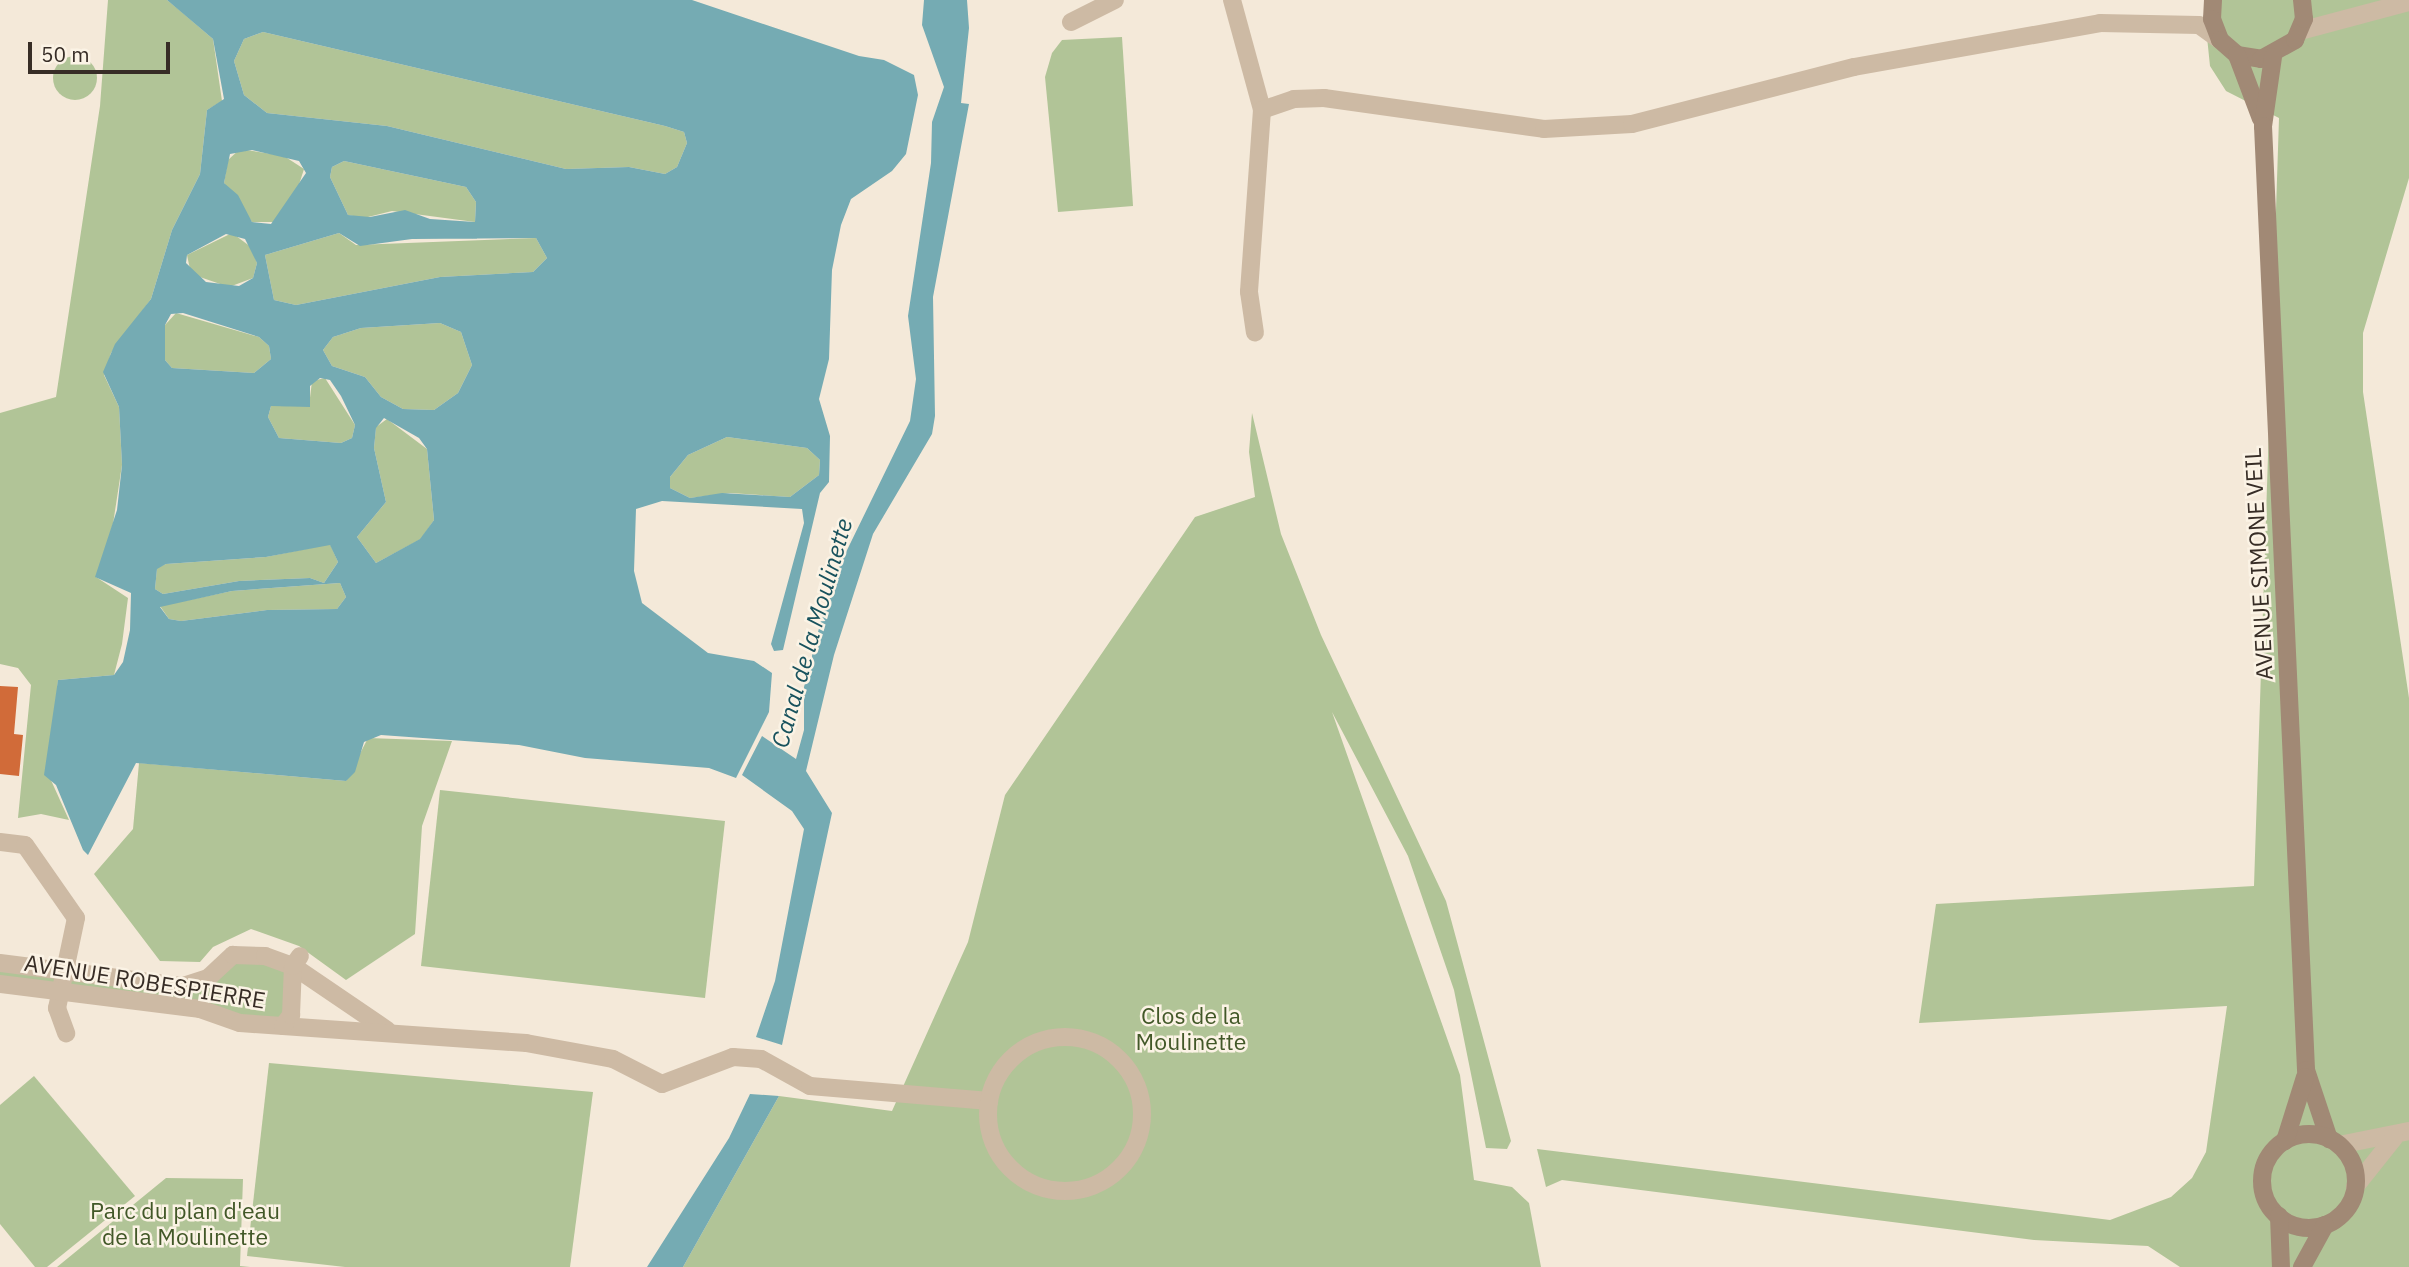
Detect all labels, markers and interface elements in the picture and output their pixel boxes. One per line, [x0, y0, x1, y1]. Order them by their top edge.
scale bar [32, 28, 173, 72]
text: 50 m [41, 40, 90, 68]
street label: AVENUE SIMONE VEIL [2238, 447, 2278, 681]
water label: Canal de la Moulinette [765, 515, 859, 751]
street label: AVENUE ROBESPIERRE [22, 948, 268, 1014]
park label: Clos de la Moulinette [1136, 1001, 1246, 1055]
park label: Parc du plan d'eau de la Moulinette [90, 1196, 280, 1250]

